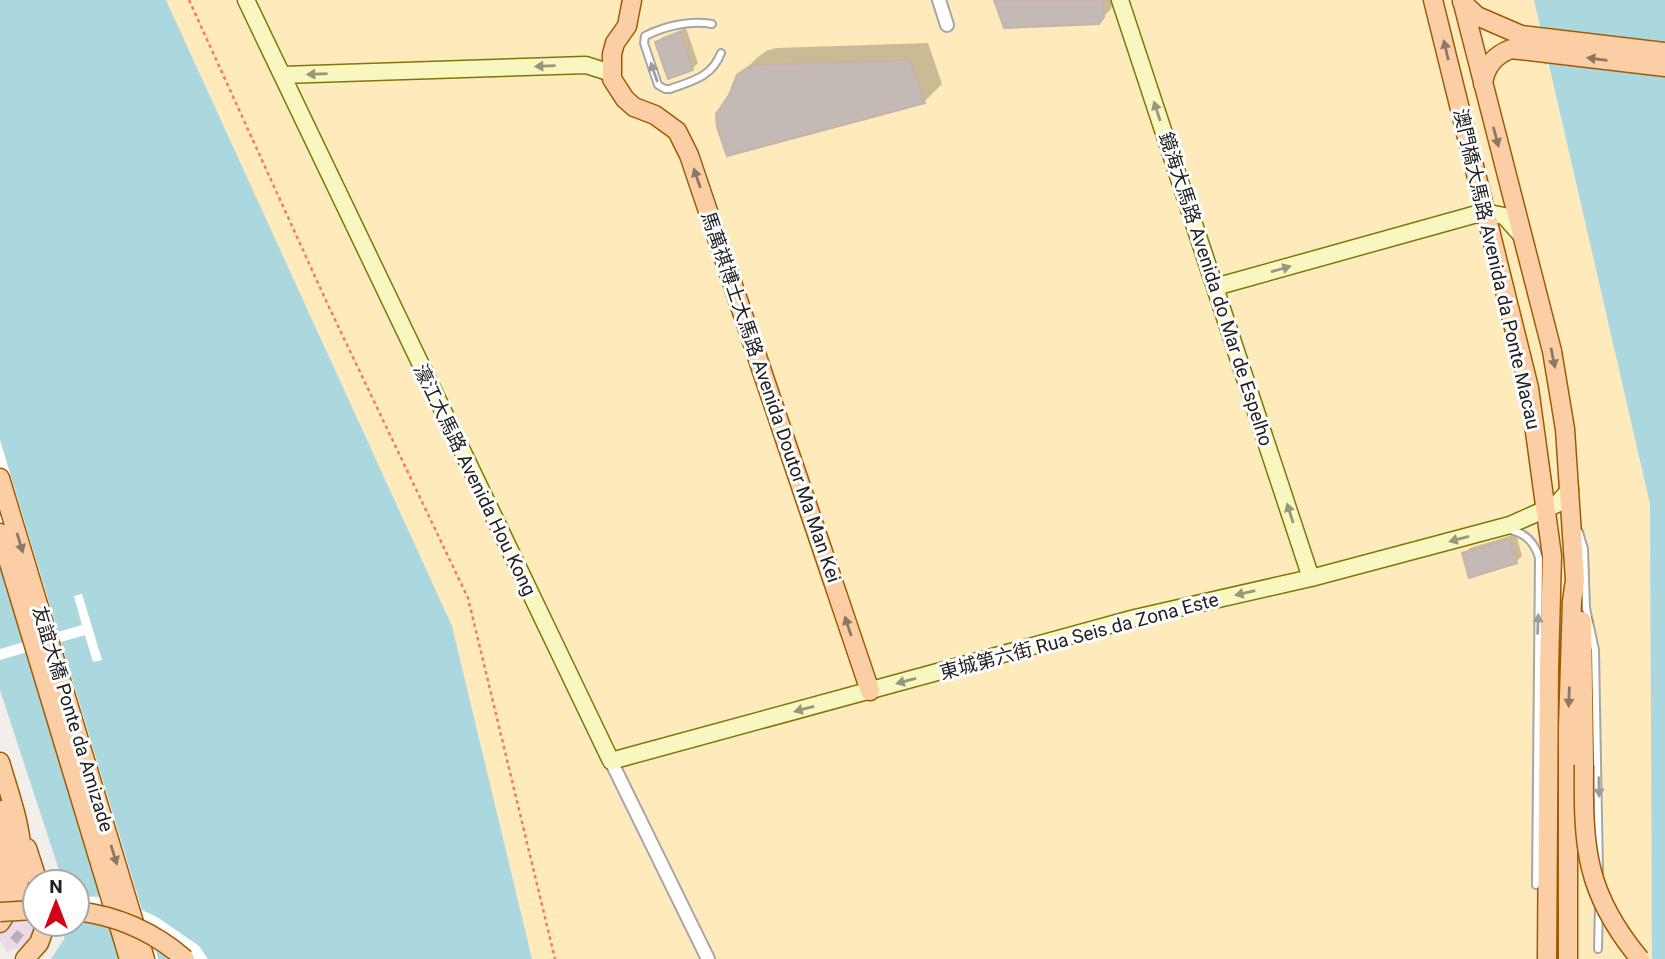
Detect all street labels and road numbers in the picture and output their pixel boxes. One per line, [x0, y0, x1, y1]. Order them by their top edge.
street label: 澳門橋大馬路 Avenida da Ponte Macau [1449, 106, 1545, 432]
street label: 鏡海大馬路 Avenida do Mar de Espelho [1154, 129, 1278, 449]
street label: 馬萬祺博士大馬路 Avenida Doutor Ma Man Kei [697, 209, 845, 585]
street label: 濠江大馬路 Avenida Hou Kong [409, 360, 541, 600]
street label: 東城第六街 Rua Seis da Zona Este [937, 588, 1221, 684]
street label: 友誼大橋 Ponte da Amizade [28, 603, 118, 835]

